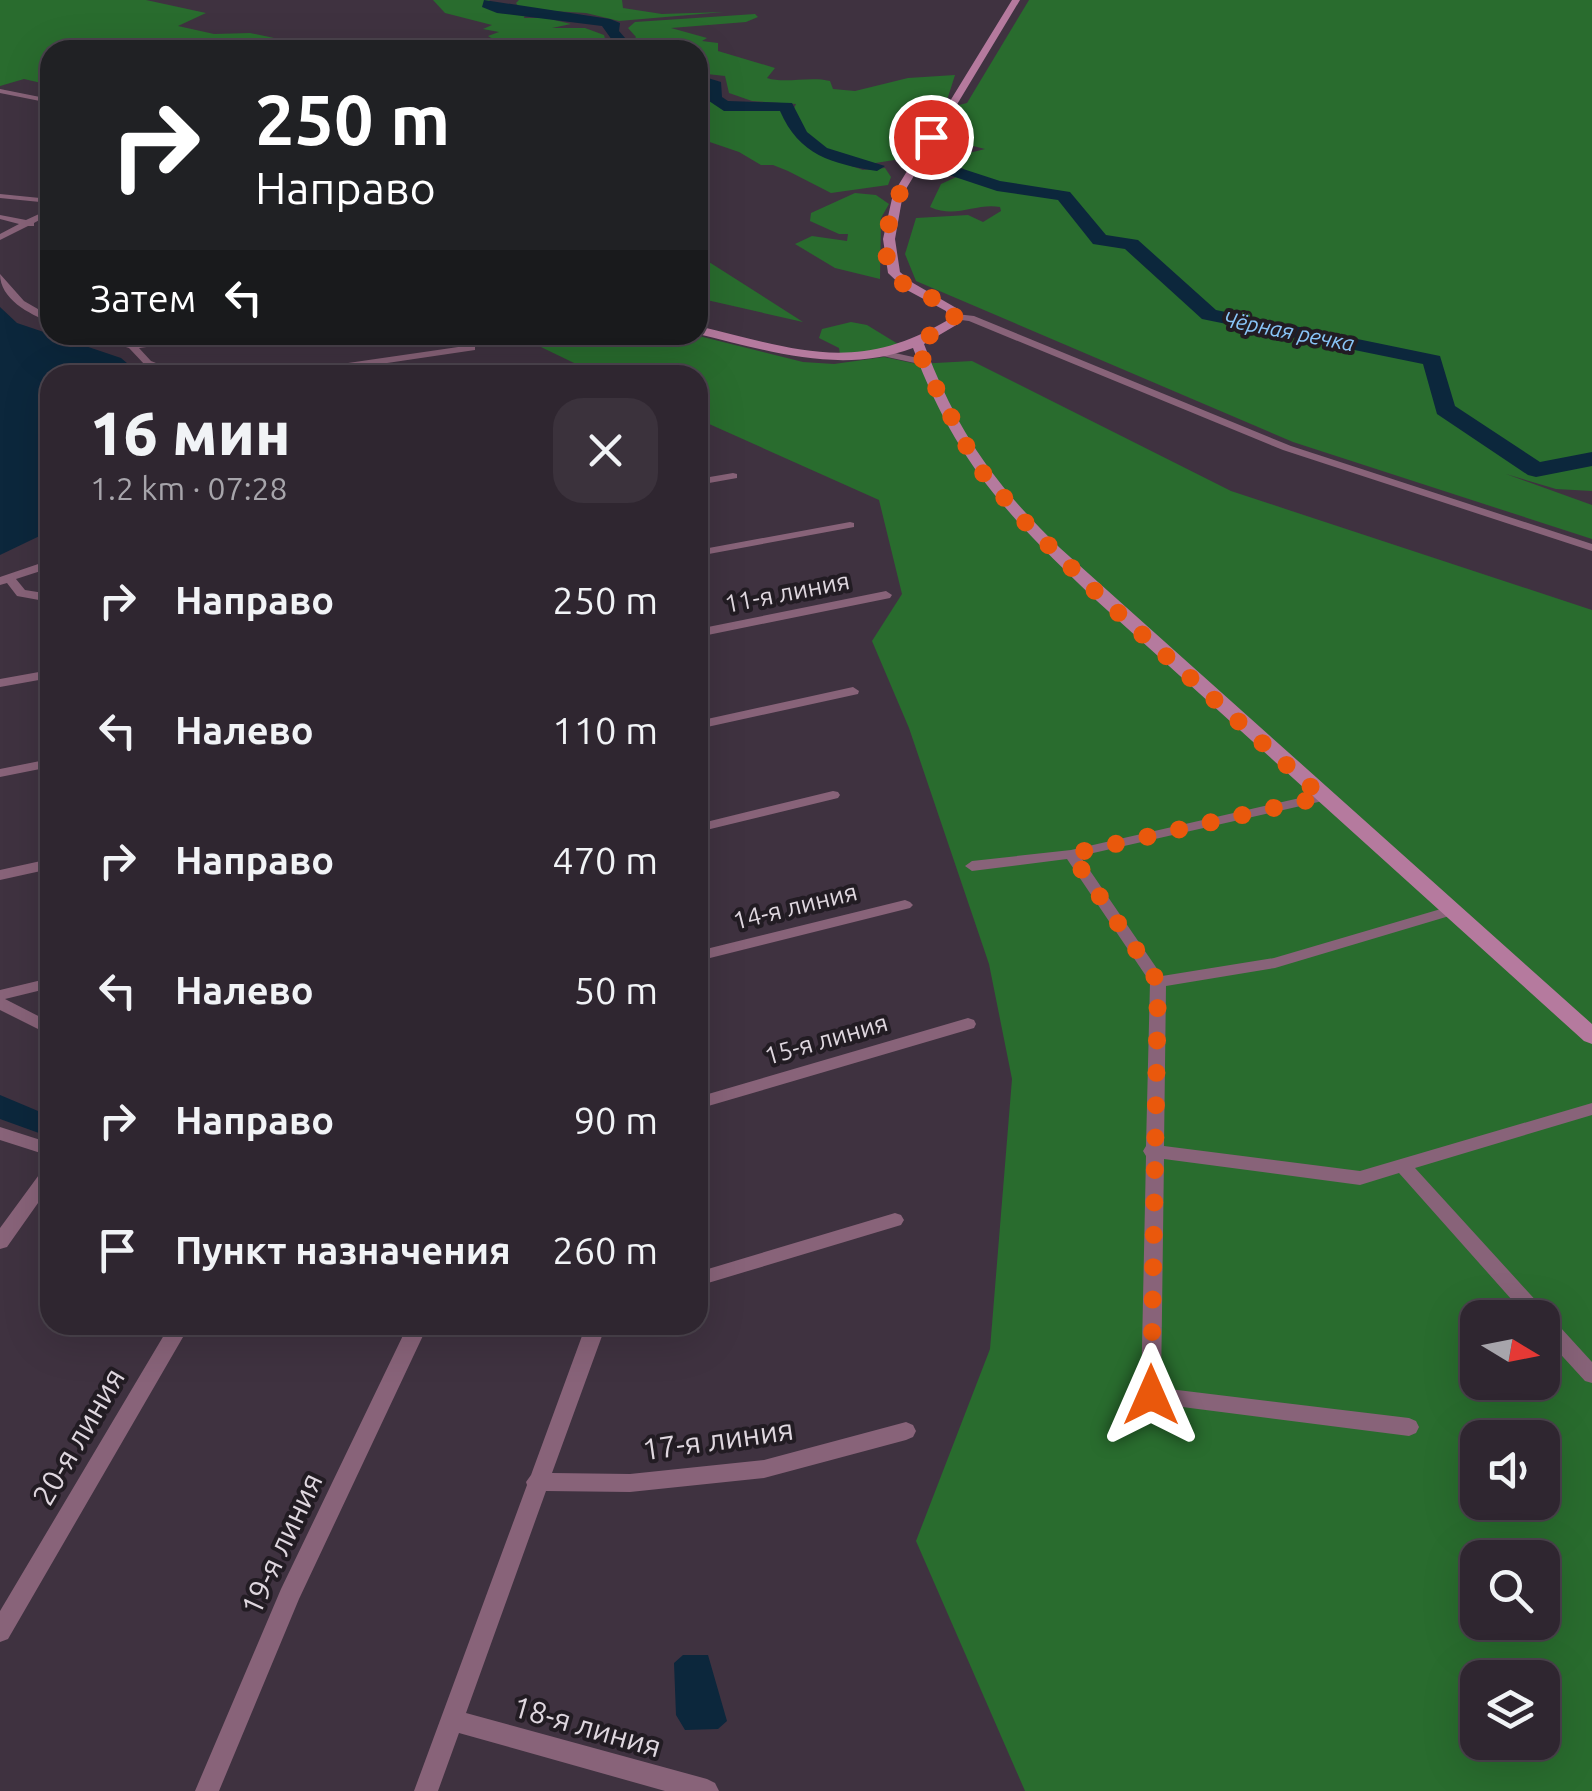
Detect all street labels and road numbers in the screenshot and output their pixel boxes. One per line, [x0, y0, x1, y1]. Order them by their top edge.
street label: 11-я линия [722, 566, 852, 618]
street label: 14-я линия [730, 877, 860, 935]
street label: 15-я линия [761, 1008, 891, 1070]
street label: 20-я линия [25, 1362, 131, 1511]
street label: 17-я линия [640, 1412, 796, 1466]
street label: 19-я линия [234, 1467, 329, 1620]
street label: 18-я линия [509, 1689, 665, 1763]

